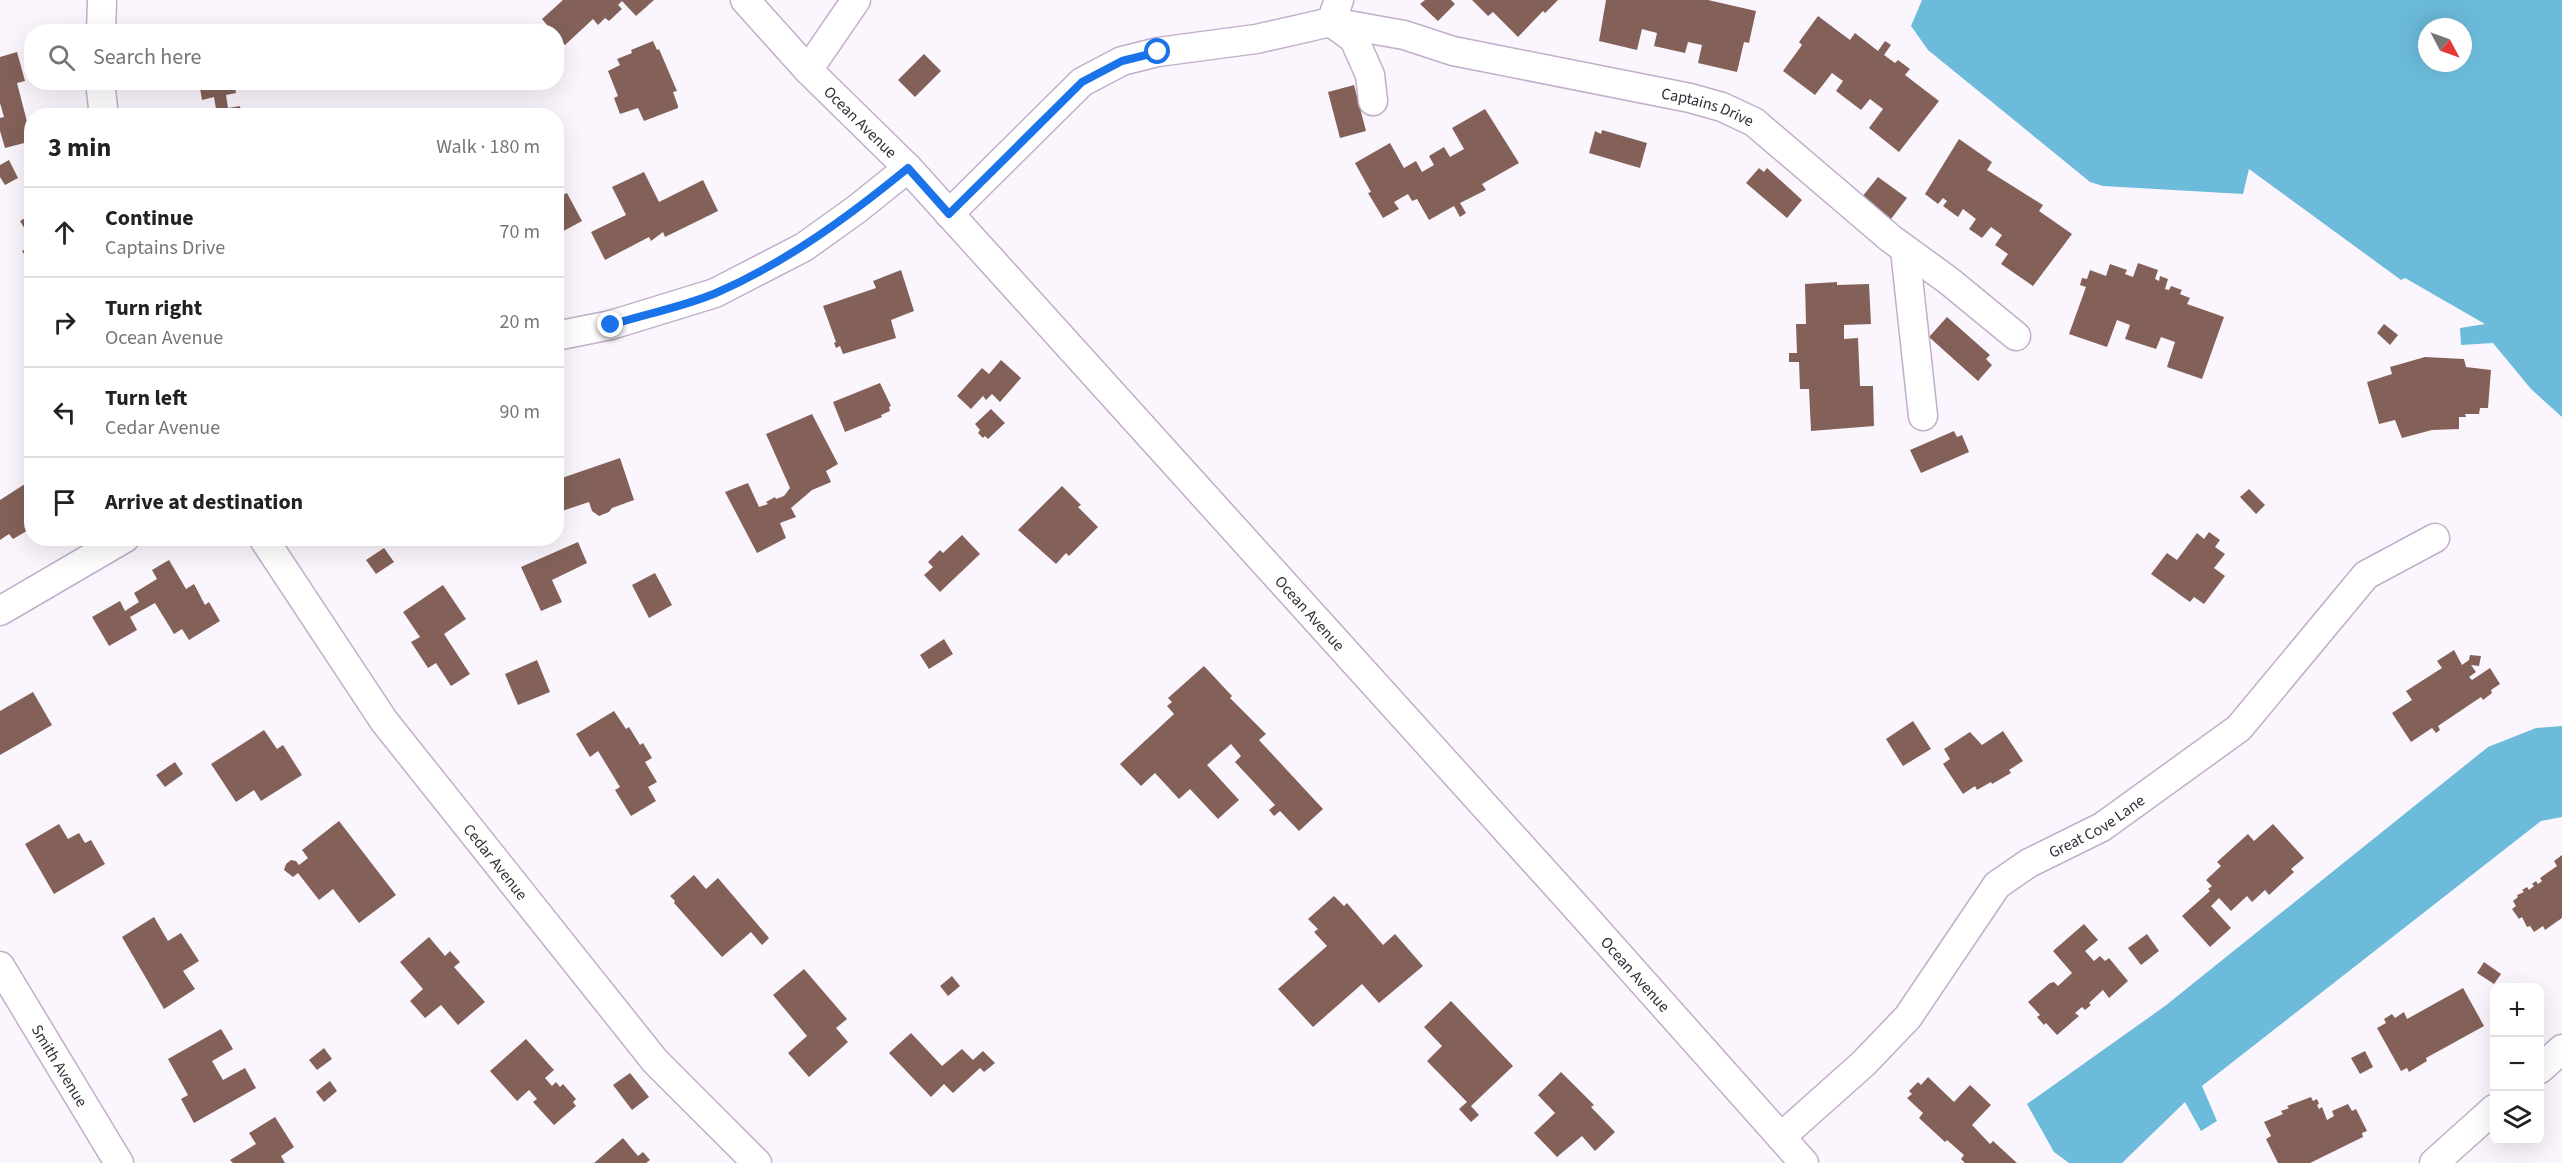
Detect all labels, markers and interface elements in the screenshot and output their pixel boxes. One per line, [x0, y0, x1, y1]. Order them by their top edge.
north arrow [2418, 18, 2472, 72]
search box [24, 24, 564, 90]
route start [1144, 38, 1170, 64]
icon: search [45, 41, 78, 74]
text: Search here [93, 41, 201, 73]
street label: Ocean Avenue [819, 81, 902, 163]
street label: Captains Drive [1659, 83, 1757, 132]
text: 3 min [48, 129, 111, 166]
text: Walk · 180 m [436, 133, 540, 161]
text: Continue [105, 202, 194, 234]
icon: ahead [48, 216, 81, 249]
text: 70 m [500, 218, 540, 246]
text: Captains Drive [105, 234, 225, 262]
text: Turn right [105, 292, 202, 324]
icon: right [48, 306, 81, 339]
text: 20 m [500, 308, 540, 336]
route end [597, 311, 623, 337]
text: Ocean Avenue [105, 324, 223, 352]
text: Turn left [105, 382, 187, 414]
icon: left [48, 396, 81, 429]
text: 90 m [500, 398, 540, 426]
text: Cedar Avenue [105, 414, 220, 442]
icon: arrive [48, 486, 81, 519]
text: Arrive at destination [105, 486, 303, 518]
street label: Ocean Avenue [1270, 571, 1349, 656]
street label: Great Cove Lane [2045, 790, 2150, 864]
street label: Cedar Avenue [458, 819, 533, 905]
street label: Ocean Avenue [1595, 932, 1675, 1017]
map controls [2490, 983, 2544, 1145]
button: + [2490, 983, 2544, 1037]
street label: Smith Avenue [26, 1021, 92, 1111]
button: − [2490, 1037, 2544, 1091]
button: layers [2490, 1091, 2544, 1145]

